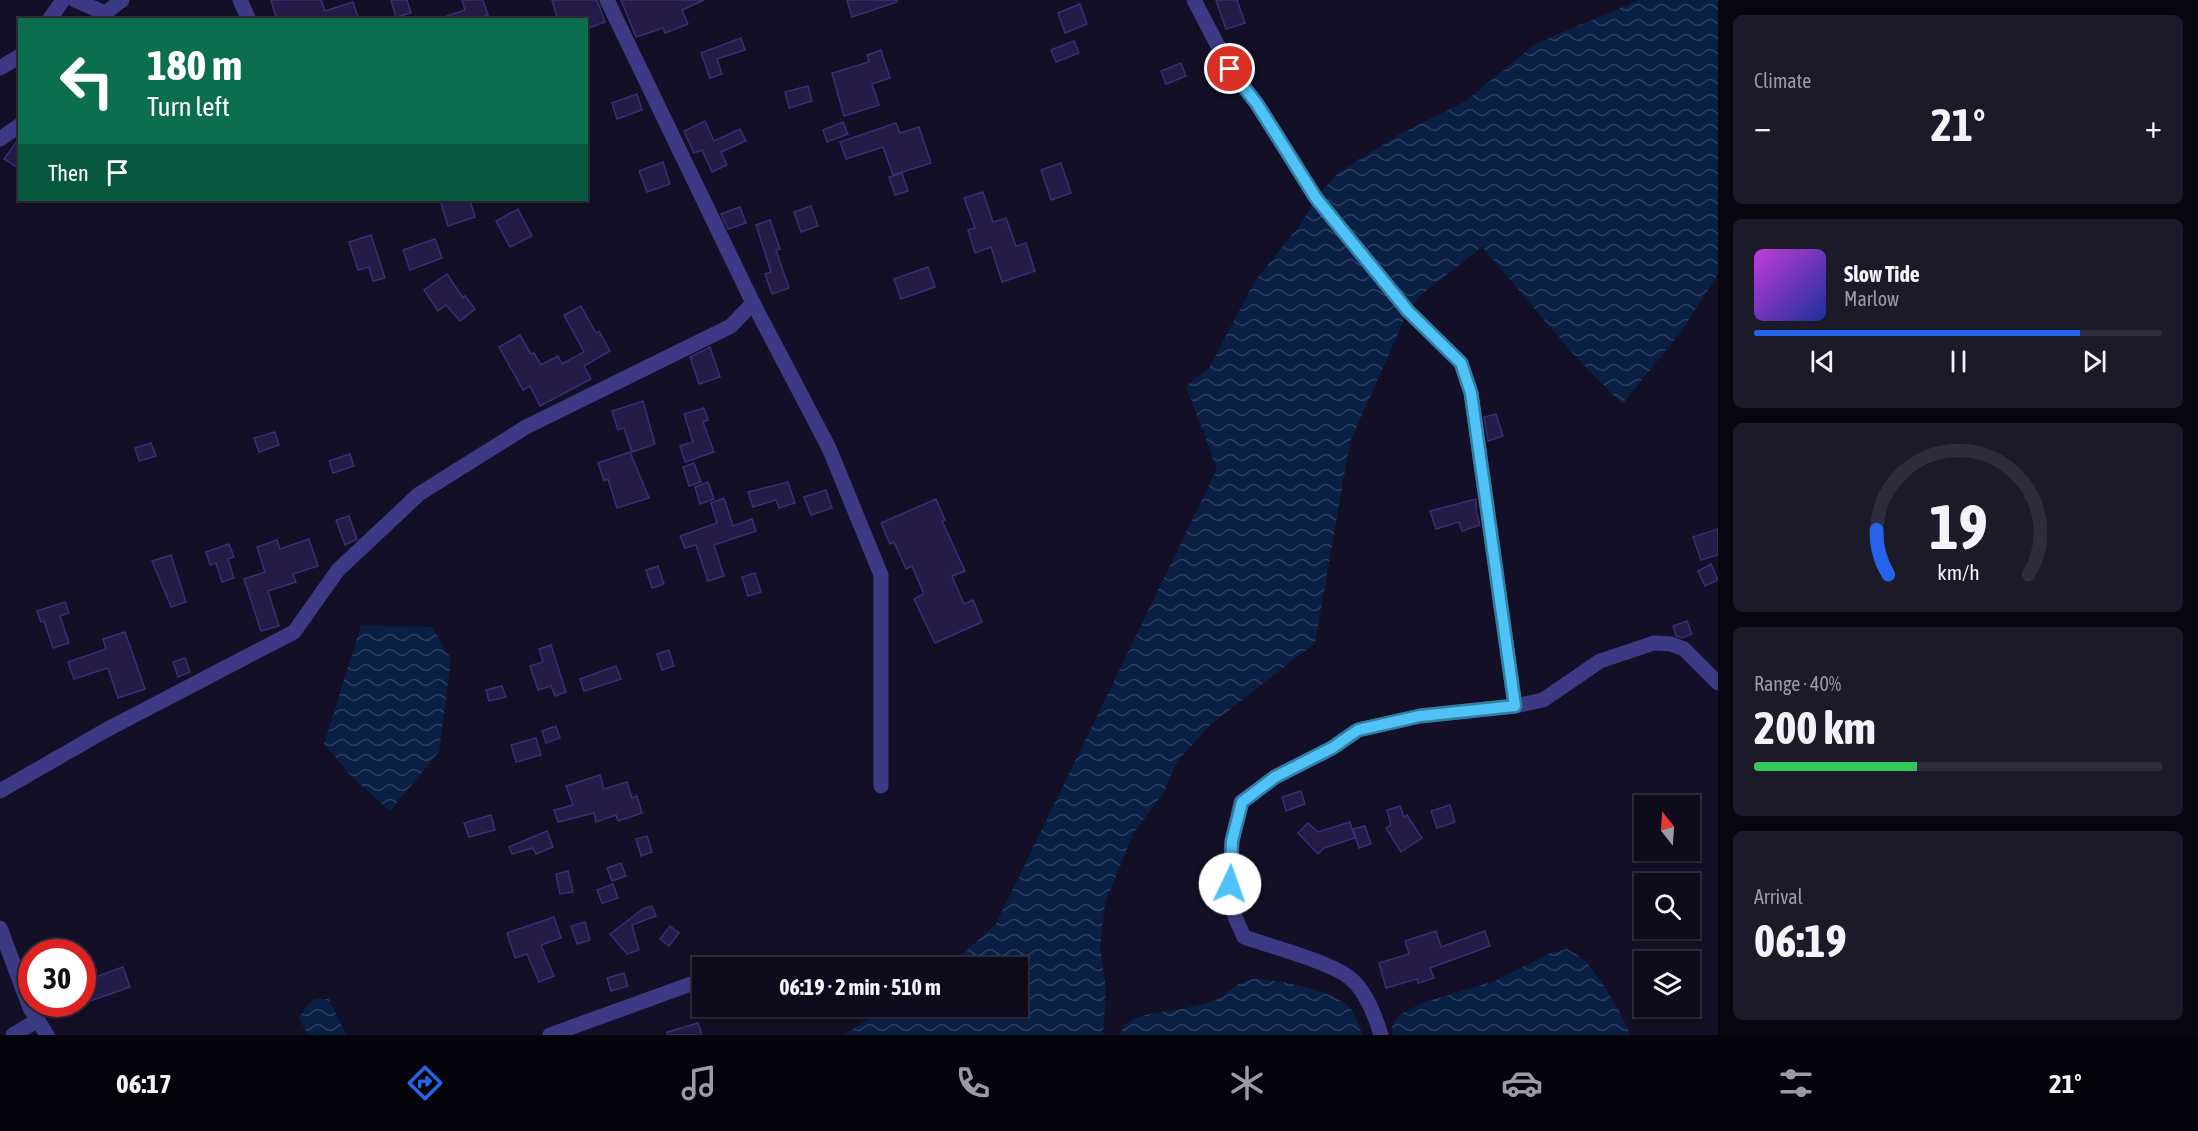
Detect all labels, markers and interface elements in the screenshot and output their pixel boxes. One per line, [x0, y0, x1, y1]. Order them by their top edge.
text: 180 m [147, 41, 242, 89]
icon: left [48, 42, 126, 120]
pin [1204, 43, 1255, 94]
icon: arrive [1213, 52, 1246, 85]
text: Climate [1754, 69, 1811, 92]
text: Turn left [147, 91, 230, 122]
text: 21° [1931, 99, 1985, 151]
text: − [1754, 107, 1771, 145]
text: + [2145, 107, 2162, 145]
icon: arrive [101, 156, 134, 189]
text: Then [48, 160, 89, 186]
text: Slow Tide [1844, 261, 1920, 287]
text: Marlow [1844, 287, 1899, 310]
icon: previous [1806, 345, 1839, 378]
icon: pause [1942, 345, 1975, 378]
icon: next [2078, 345, 2111, 378]
text: 19 [1929, 491, 1987, 562]
text: km/h [1937, 560, 1979, 585]
text: Range · 40% [1754, 672, 1841, 695]
text: 200 km [1754, 702, 1876, 754]
north arrow [1634, 795, 1700, 861]
map controls [1634, 795, 1700, 1017]
position arrow [1198, 852, 1262, 916]
button: search [1634, 873, 1700, 939]
text: Arrival [1754, 885, 1803, 908]
text: 06:19 [1754, 915, 1847, 967]
speed limit sign: 30 [18, 939, 96, 1017]
button: layers [1634, 951, 1700, 1017]
text: 06:19 · 2 min · 510 m [779, 974, 941, 1000]
icon: directions [404, 1062, 446, 1104]
icon: music [678, 1062, 720, 1104]
icon: phone [952, 1062, 994, 1104]
icon: climate [1226, 1062, 1268, 1104]
icon: car [1501, 1062, 1543, 1104]
icon: filters [1775, 1062, 1817, 1104]
text: 06:17 [116, 1068, 172, 1099]
text: 21° [2049, 1068, 2082, 1099]

